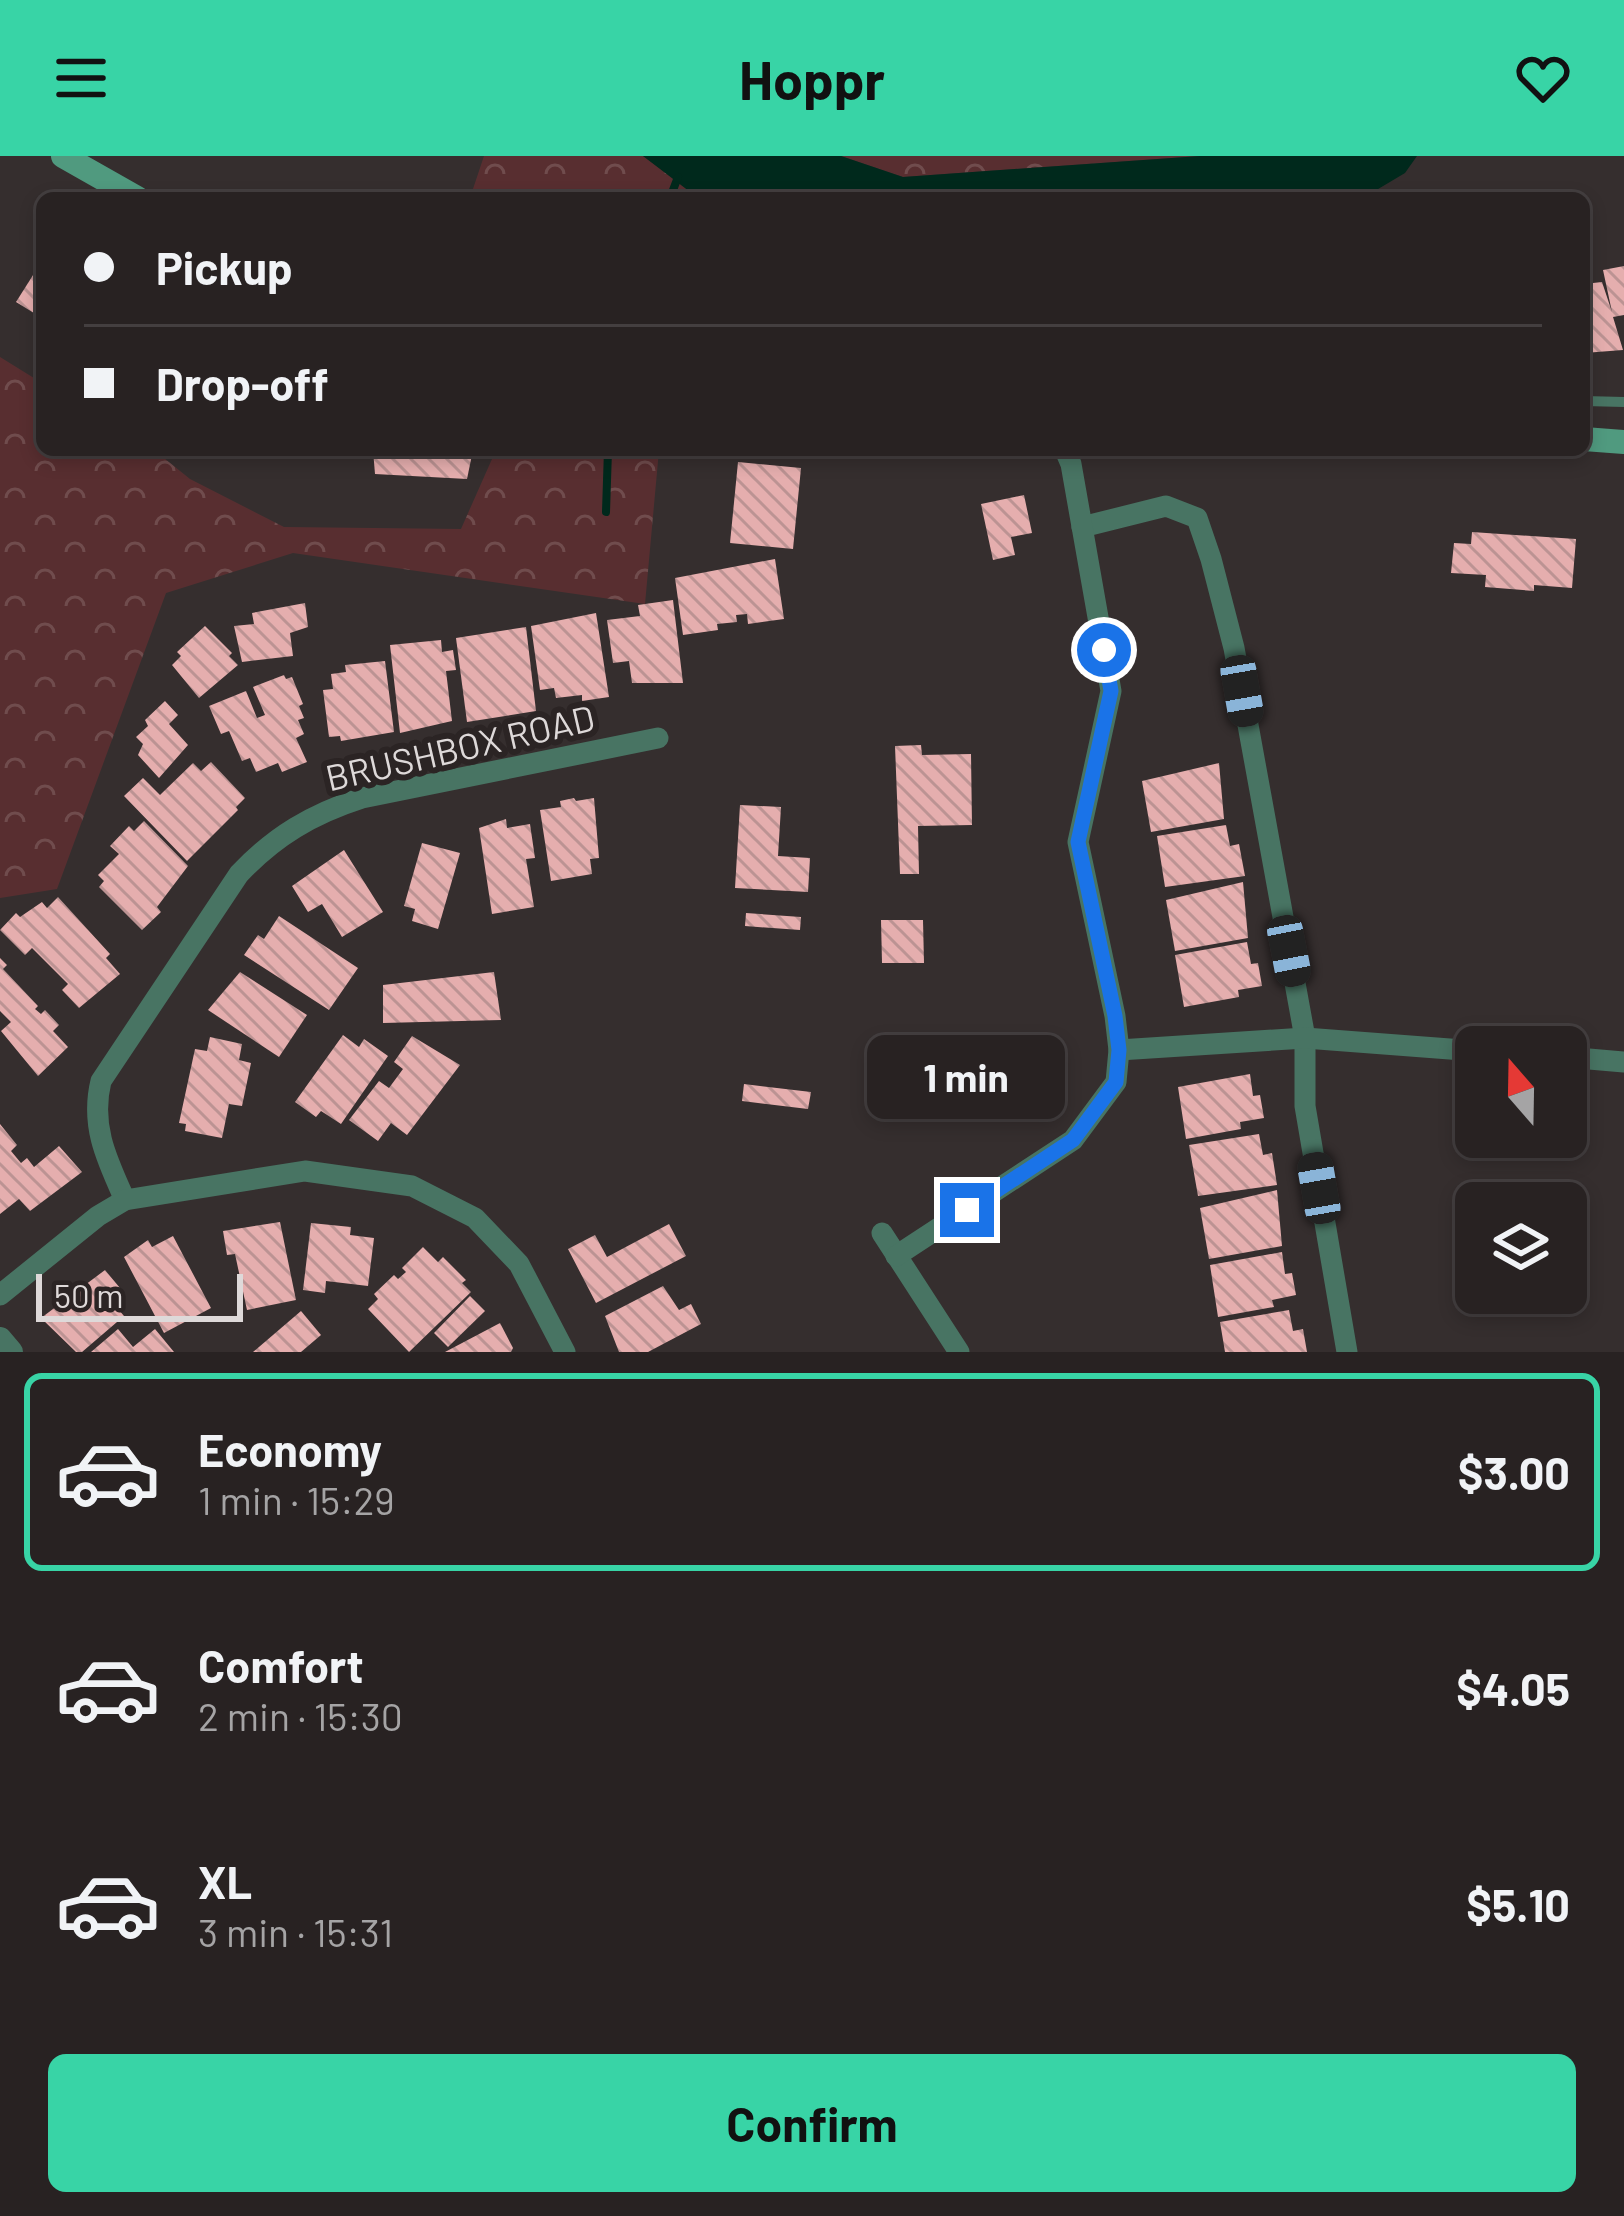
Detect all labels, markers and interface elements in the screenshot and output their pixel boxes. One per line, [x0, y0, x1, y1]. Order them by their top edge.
icon: menu [48, 45, 114, 111]
icon: heart [1510, 45, 1576, 111]
text: Hoppr [739, 46, 885, 111]
text: Pickup [156, 240, 293, 294]
text: Drop-off [156, 356, 329, 410]
route start [1077, 623, 1131, 677]
car [1218, 652, 1266, 730]
street label: BRUSHBOX ROAD [321, 695, 598, 798]
car [1264, 912, 1314, 990]
north arrow [1455, 1026, 1587, 1158]
map controls [1455, 1026, 1587, 1314]
callout: 1 min [868, 1036, 1066, 1120]
text: 1 min [923, 1053, 1009, 1100]
car [1295, 1149, 1343, 1227]
button: layers [1455, 1182, 1587, 1314]
route end [940, 1183, 994, 1237]
scale bar [36, 1268, 243, 1321]
text: 50 m [54, 1275, 124, 1315]
icon: car [54, 1418, 162, 1526]
text: Economy [198, 1422, 382, 1476]
text: $3.00 [1458, 1445, 1570, 1499]
text: 1 min · 15:29 [198, 1476, 395, 1523]
icon: car [54, 1634, 162, 1742]
text: Comfort [198, 1638, 364, 1692]
text: $4.05 [1456, 1661, 1570, 1715]
text: 2 min · 15:30 [198, 1692, 403, 1739]
icon: car [54, 1850, 162, 1958]
text: XL [198, 1854, 252, 1908]
text: $5.10 [1466, 1877, 1570, 1931]
text: 3 min · 15:31 [198, 1908, 393, 1955]
button: Confirm [48, 2054, 1576, 2192]

